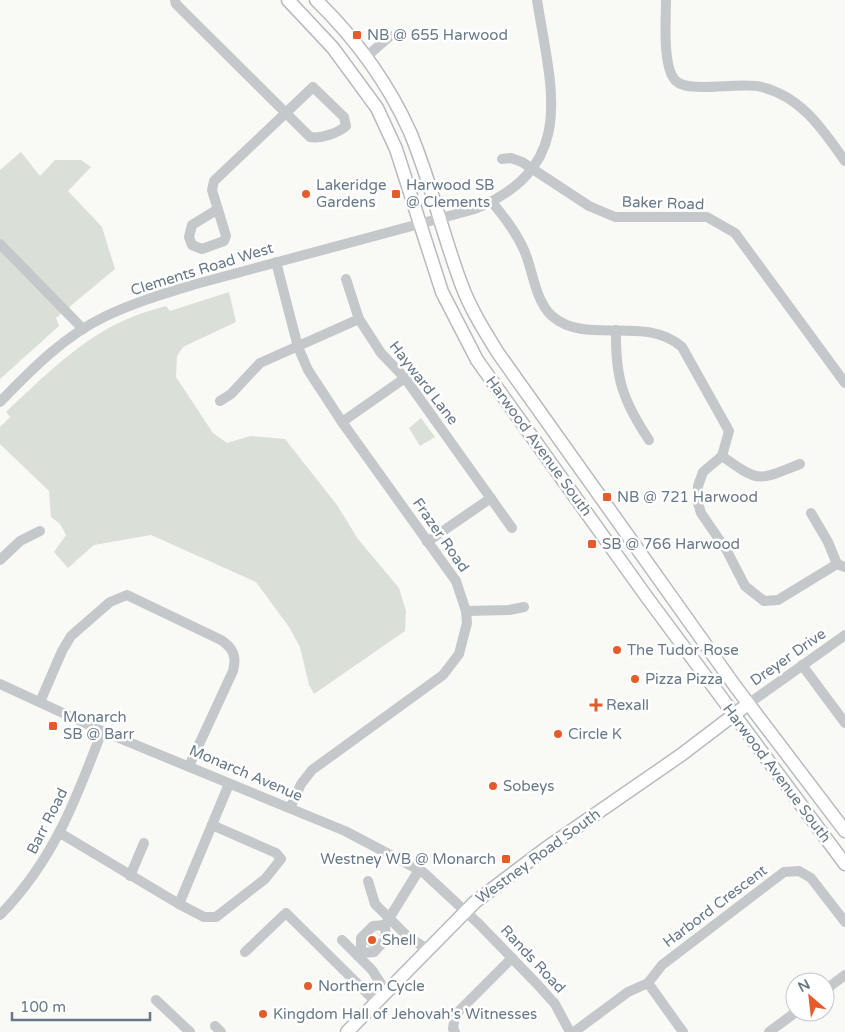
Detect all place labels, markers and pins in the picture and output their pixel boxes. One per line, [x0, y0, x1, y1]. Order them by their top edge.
place label: NB @ 655 Harwood [367, 26, 508, 44]
marker: NB @ 655 Harwood [351, 29, 363, 41]
place label: Lakeridge Gardens [316, 176, 387, 211]
place label: Harwood SB @ Clements [406, 176, 495, 211]
marker: Lakeridge Gardens [300, 188, 312, 200]
marker: Harwood SB @ Clements [390, 188, 402, 200]
place label: NB @ 721 Harwood [617, 488, 758, 506]
marker: NB @ 721 Harwood [601, 491, 613, 503]
place label: SB @ 766 Harwood [602, 535, 740, 553]
marker: SB @ 766 Harwood [586, 538, 598, 550]
place label: The Tudor Rose [627, 641, 739, 659]
marker: The Tudor Rose [611, 644, 623, 656]
place label: Pizza Pizza [645, 670, 723, 688]
marker: Pizza Pizza [629, 673, 641, 685]
place label: Rexall [606, 696, 649, 714]
marker: Rexall [590, 699, 602, 711]
place label: Monarch SB @ Barr [63, 708, 134, 743]
marker: Monarch SB @ Barr [47, 720, 59, 732]
place label: Circle K [568, 725, 622, 743]
marker: Circle K [552, 728, 564, 740]
place label: Sobeys [503, 777, 555, 795]
marker: Sobeys [487, 780, 499, 792]
place label: Westney WB @ Monarch [320, 850, 496, 868]
marker: Westney WB @ Monarch [500, 853, 512, 865]
place label: Shell [382, 931, 416, 949]
marker: Shell [366, 934, 378, 946]
place label: Northern Cycle [318, 977, 425, 995]
marker: Northern Cycle [302, 980, 314, 992]
place label: Kingdom Hall of Jehovah's Witnesses [273, 1005, 537, 1023]
marker: Kingdom Hall of Jehovah's Witnesses [257, 1008, 269, 1020]

